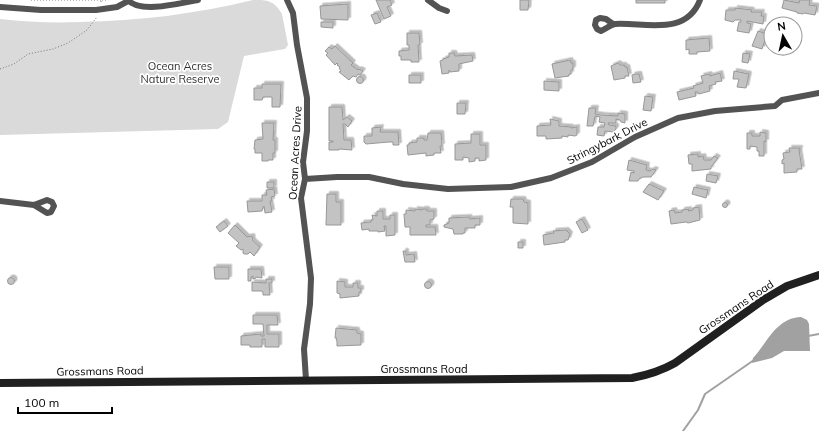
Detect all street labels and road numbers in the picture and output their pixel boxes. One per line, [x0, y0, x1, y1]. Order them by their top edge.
street label: Ocean Acres Drive [286, 106, 304, 200]
street label: Stringybark Drive [564, 115, 650, 167]
street label: Grossmans Road [696, 277, 776, 337]
street label: Grossmans Road [380, 362, 468, 376]
street label: Grossmans Road [56, 363, 144, 379]

